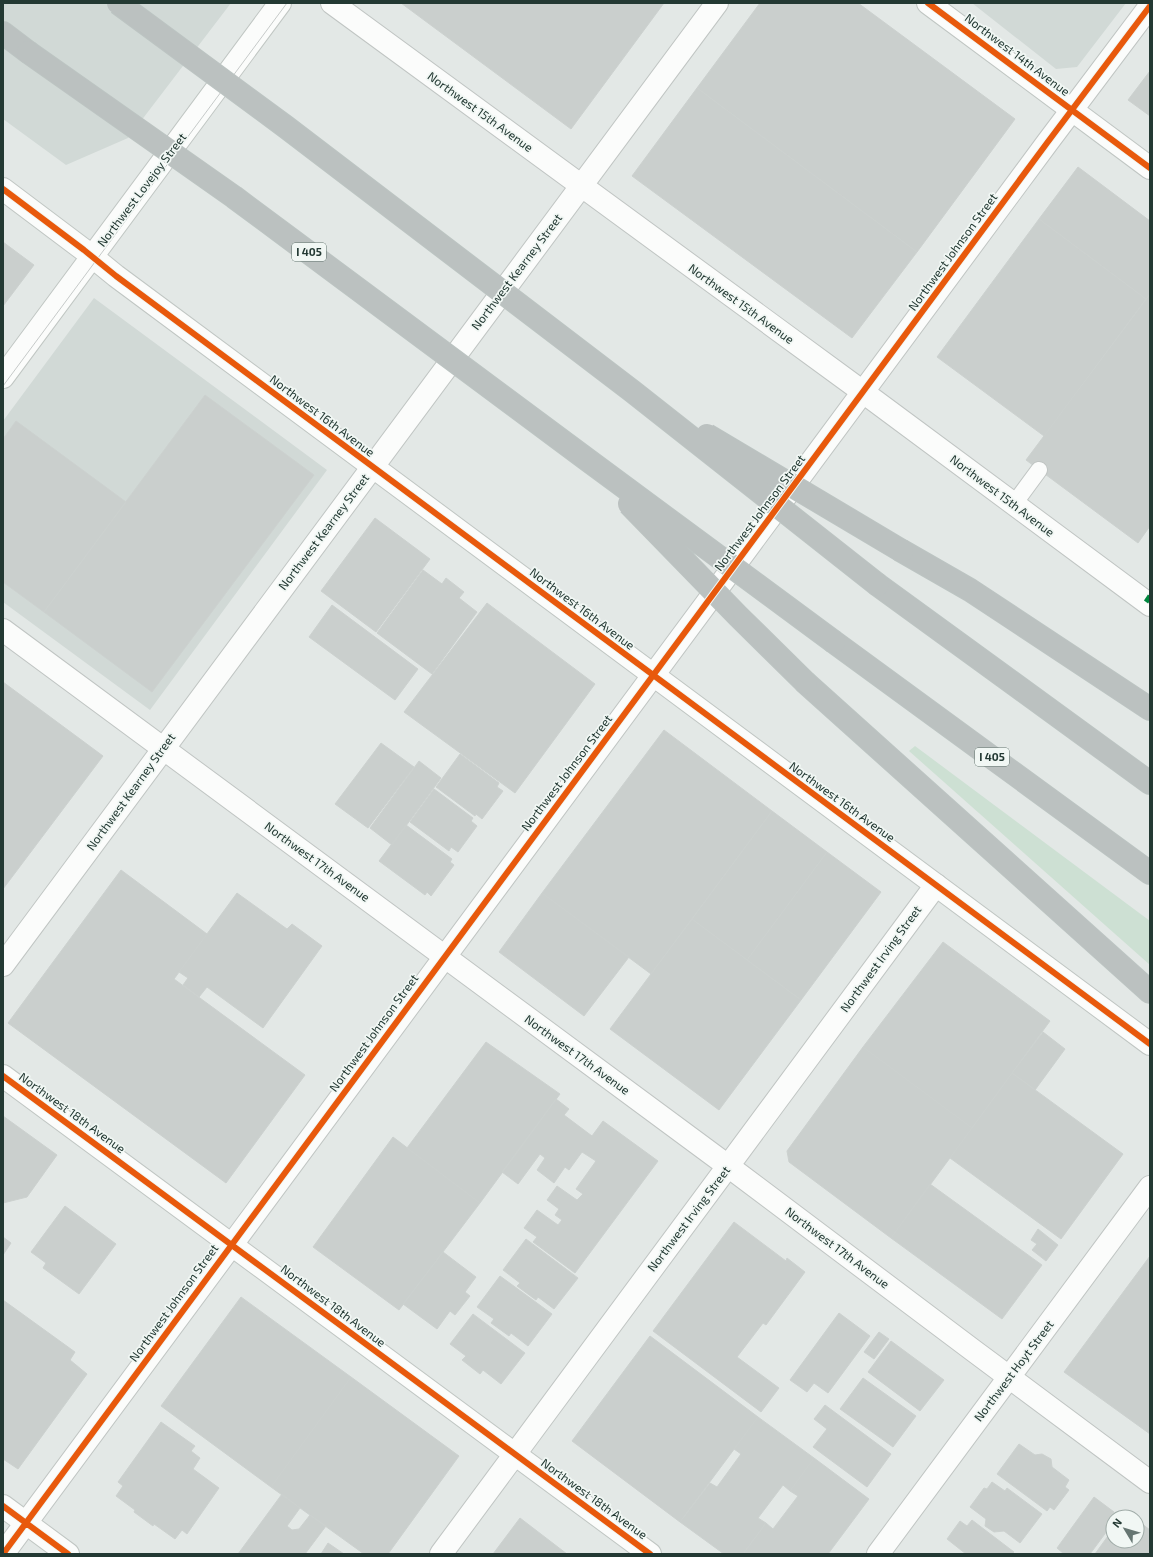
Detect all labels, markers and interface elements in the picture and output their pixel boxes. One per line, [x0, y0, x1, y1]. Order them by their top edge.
street label: Northwest 14th Avenue [962, 10, 1073, 98]
street label: Northwest 15th Avenue [425, 68, 536, 154]
street label: Northwest Lovejoy Street [94, 129, 190, 250]
street label: Northwest Johnson Street [905, 190, 1000, 313]
street label: Northwest Kearney Street [468, 210, 565, 332]
road number: I 405 [292, 243, 326, 261]
street label: Northwest 15th Avenue [686, 260, 797, 346]
street label: Northwest 16th Avenue [268, 371, 378, 459]
street label: Northwest Johnson Street [711, 451, 808, 573]
street label: Northwest 15th Avenue [948, 452, 1057, 539]
street label: Northwest Kearney Street [275, 470, 372, 592]
street label: Northwest 16th Avenue [528, 564, 638, 652]
street label: Northwest Johnson Street [518, 711, 615, 833]
street label: Northwest Kearney Street [83, 730, 178, 853]
road number: I 405 [975, 748, 1009, 766]
street label: Northwest 16th Avenue [787, 758, 898, 844]
street label: Northwest 17th Avenue [262, 818, 373, 904]
street label: Northwest Irving Street [837, 902, 924, 1014]
street label: Northwest Johnson Street [326, 971, 421, 1094]
street label: Northwest 17th Avenue [522, 1011, 633, 1097]
street label: Northwest 18th Avenue [17, 1069, 128, 1155]
street label: Northwest Irving Street [644, 1163, 733, 1274]
street label: Northwest 17th Avenue [783, 1204, 892, 1291]
street label: Northwest Johnson Street [126, 1241, 221, 1364]
street label: Northwest 18th Avenue [278, 1261, 389, 1349]
street label: Northwest Hoyt Street [971, 1317, 1056, 1424]
street label: Northwest 18th Avenue [539, 1455, 650, 1541]
north arrow [1105, 1509, 1145, 1549]
text: N [1109, 1515, 1124, 1530]

